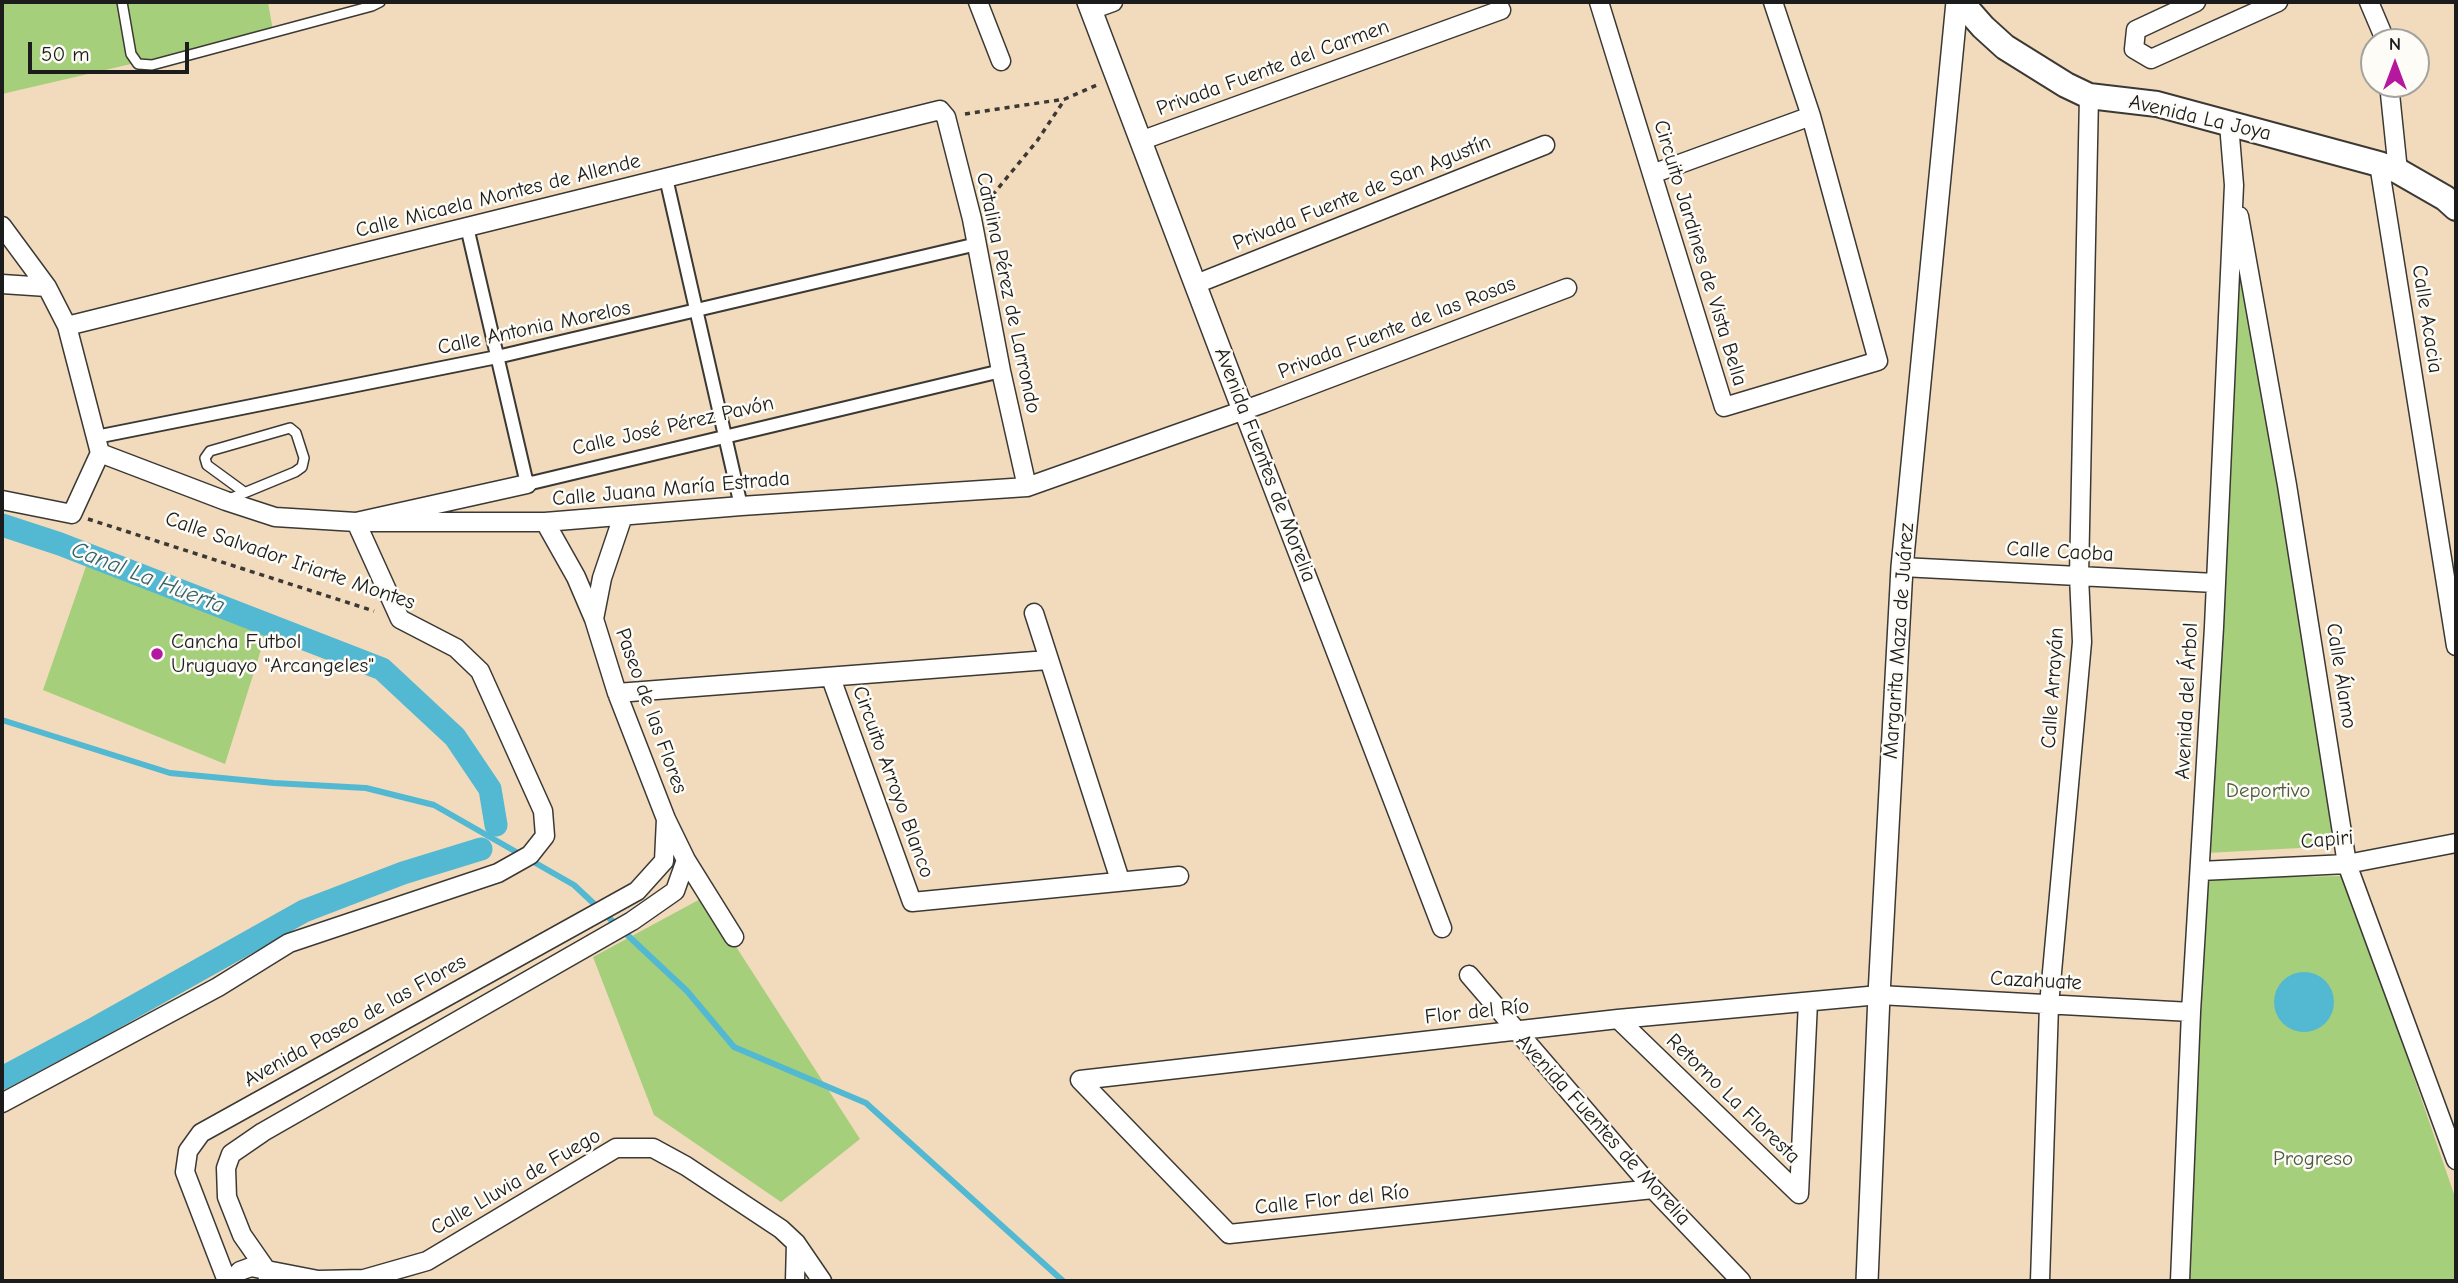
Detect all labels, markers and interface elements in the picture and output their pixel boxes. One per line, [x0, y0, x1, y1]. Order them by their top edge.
street label: Privada Fuente del Carmen [1153, 14, 1393, 122]
scale bar [32, 28, 192, 72]
north arrow [2360, 28, 2430, 98]
text: N [2389, 33, 2401, 55]
text: 50 m [41, 42, 90, 66]
street label: Avenida La Joya [2127, 89, 2273, 147]
street label: Circuito Jardines de Vista Bella [1648, 117, 1752, 389]
street label: Privada Fuente de San Agustín [1229, 130, 1495, 256]
street label: Calle Micaela Montes de Allende [353, 148, 643, 244]
street label: Catalina Pérez de Larrondo [970, 170, 1046, 416]
street label: Calle Acacia [2406, 263, 2448, 375]
street label: Privada Fuente de las Rosas [1275, 271, 1519, 385]
street label: Calle Antonia Morelos [435, 295, 633, 361]
street label: Avenida Fuentes de Morelia [1209, 344, 1321, 586]
street label: Calle José Pérez Pavón [570, 391, 776, 461]
street label: Calle Juana María Estrada [551, 466, 791, 512]
street label: Calle Salvador Iriarte Montes [162, 506, 418, 616]
street label: Margarita Maza de Juárez [1878, 522, 1920, 760]
water label: Canal La Huerta [67, 536, 229, 620]
street label: Calle Caoba [2006, 537, 2114, 567]
street label: Calle Álamo [2320, 621, 2362, 731]
street label: Avenida del Árbol [2170, 622, 2204, 780]
street label: Paseo de las Flores [609, 625, 693, 797]
street label: Calle Arrayán [2036, 627, 2070, 749]
place label: Cancha Futbol Uruguayo "Arcangeles" [171, 629, 374, 679]
marker: Cancha Futbol Uruguayo "Arcangeles" [149, 646, 165, 662]
street label: Circuito Arroyo Blanco [847, 683, 939, 881]
park label: Deportivo [2226, 778, 2310, 804]
street label: Capiri [2300, 825, 2354, 855]
street label: Avenida Paseo de las Flores [239, 949, 471, 1093]
street label: Cazahuate [1989, 966, 2083, 996]
street label: Flor del Río [1424, 994, 1530, 1030]
street label: Avenida Fuentes de Morelia [1510, 1029, 1696, 1231]
street label: Retorno La Floresta [1661, 1029, 1805, 1169]
street label: Calle Lluvia de Fuego [427, 1123, 605, 1241]
park label: Progreso [2273, 1146, 2353, 1172]
street label: Calle Flor del Río [1253, 1179, 1411, 1221]

